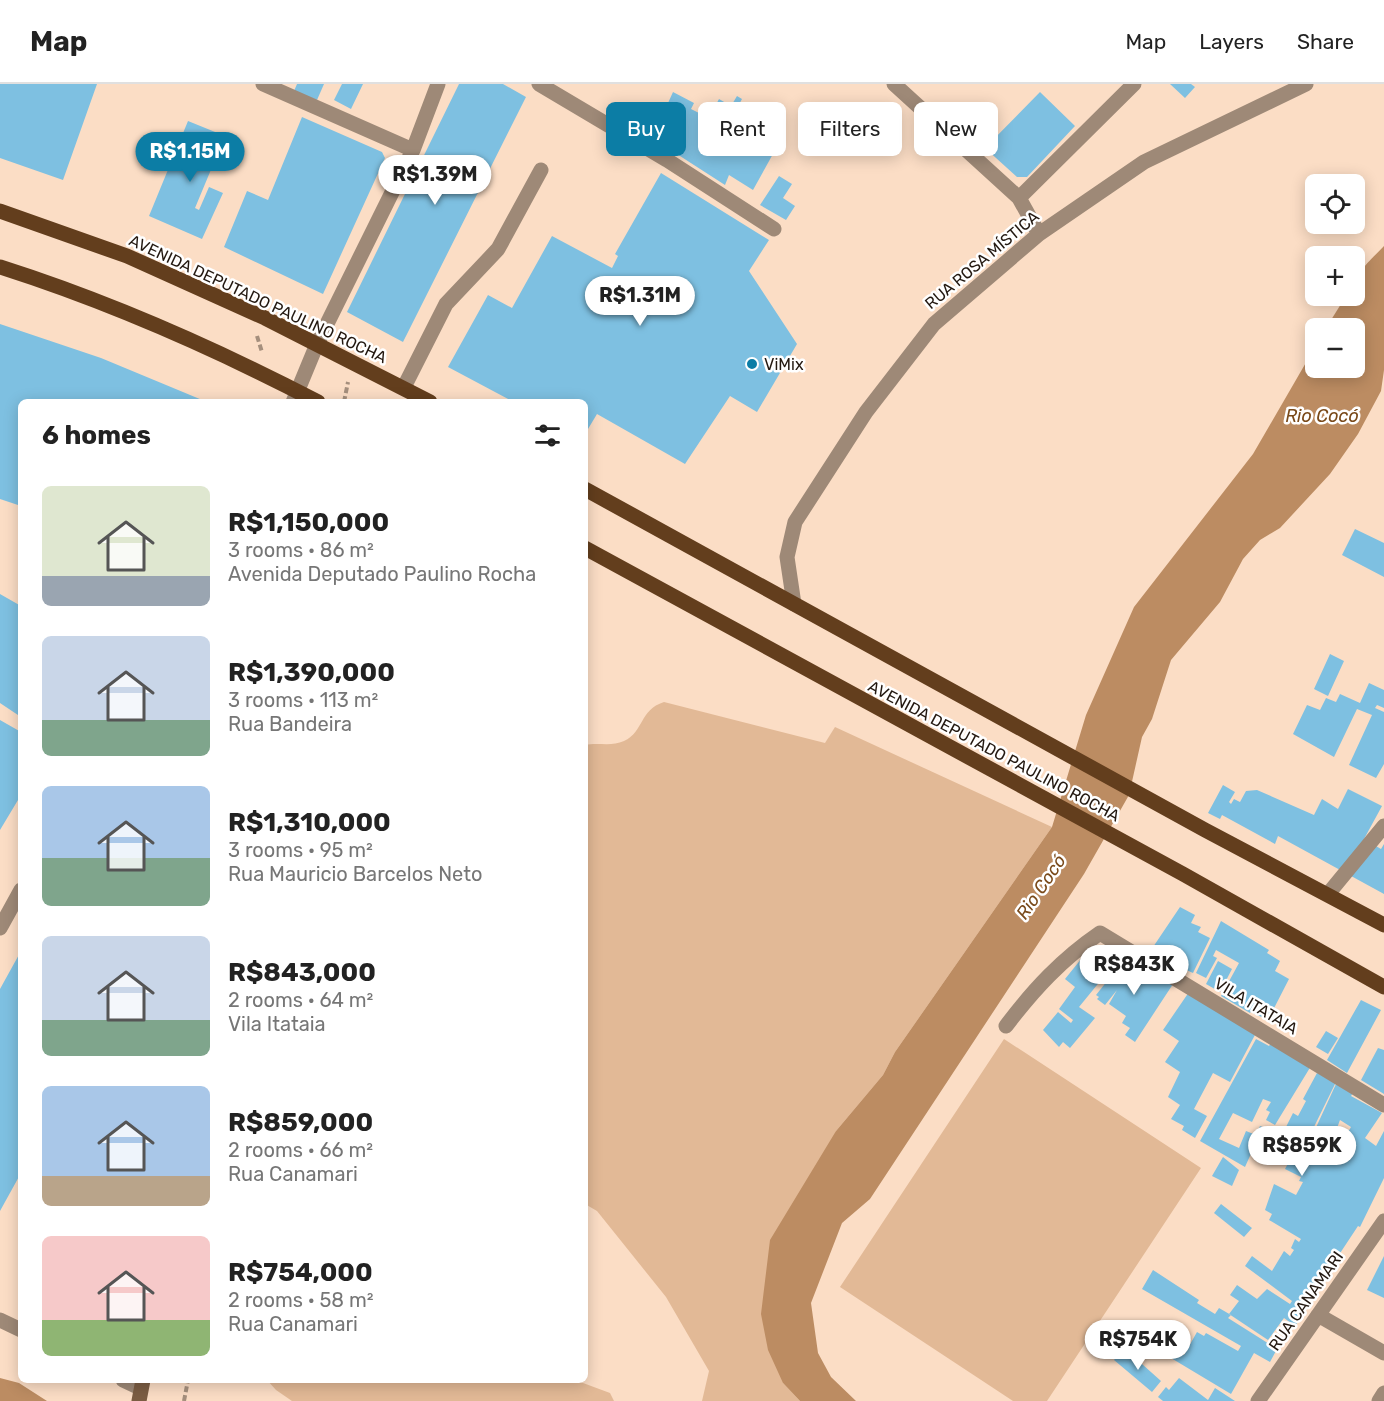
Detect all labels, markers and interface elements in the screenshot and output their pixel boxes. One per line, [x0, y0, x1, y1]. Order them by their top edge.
text: Map [30, 25, 87, 58]
text: Map [1125, 29, 1166, 54]
text: Layers [1199, 29, 1264, 54]
text: Share [1297, 29, 1354, 54]
chip: Buy [606, 102, 686, 156]
chip: Rent [698, 102, 786, 156]
chip: Filters [798, 102, 902, 156]
chip: New [914, 102, 998, 156]
pin: R$1.15M [135, 132, 245, 183]
text: R$1.15M [150, 139, 230, 163]
pin: R$1.39M [380, 155, 490, 206]
text: R$1.39M [392, 162, 478, 186]
map controls [1305, 174, 1365, 378]
button: locate [1305, 174, 1365, 234]
street label: RUA ROSA MÍSTICA [921, 207, 1043, 313]
street label: AVENIDA DEPUTADO PAULINO ROCHA [126, 231, 390, 367]
button: + [1305, 246, 1365, 306]
pin: R$1.31M [585, 276, 695, 327]
text: R$1.31M [599, 283, 681, 307]
button: − [1305, 318, 1365, 378]
place label: ViMix [764, 355, 804, 374]
marker: ViMix [745, 357, 759, 371]
water label: Rio Cocó [1285, 405, 1359, 427]
icon: filters [531, 419, 564, 452]
text: 6 homes [42, 420, 151, 451]
text: R$1,150,000 [228, 507, 389, 538]
icon: home [90, 510, 162, 582]
text: 3 rooms · 86 m² [228, 538, 374, 562]
text: Avenida Deputado Paulino Rocha [228, 562, 536, 586]
text: R$1,390,000 [228, 657, 395, 688]
icon: home [90, 660, 162, 732]
street label: AVENIDA DEPUTADO PAULINO ROCHA [865, 676, 1123, 826]
text: 3 rooms · 113 m² [228, 688, 378, 712]
text: Rua Bandeira [228, 712, 352, 736]
text: R$1,310,000 [228, 807, 391, 838]
icon: home [90, 810, 162, 882]
text: 3 rooms · 95 m² [228, 838, 373, 862]
water label: Rio Cocó [1011, 850, 1071, 924]
text: Rua Mauricio Barcelos Neto [228, 862, 483, 886]
pin: R$843K [1085, 945, 1183, 996]
text: R$843K [1094, 952, 1174, 976]
text: R$843,000 [228, 957, 376, 988]
icon: home [90, 960, 162, 1032]
street label: VILA ITATAIA [1211, 974, 1301, 1038]
text: 2 rooms · 64 m² [228, 988, 373, 1012]
text: Vila Itataia [228, 1012, 326, 1036]
text: R$859,000 [228, 1107, 373, 1138]
icon: home [90, 1110, 162, 1182]
pin: R$859K [1253, 1126, 1351, 1177]
text: R$859K [1262, 1133, 1342, 1157]
text: 2 rooms · 66 m² [228, 1138, 373, 1162]
text: Rua Canamari [228, 1162, 358, 1186]
street label: RUA CANAMARI [1265, 1248, 1347, 1354]
text: R$754,000 [228, 1257, 373, 1288]
icon: home [90, 1260, 162, 1332]
text: 2 rooms · 58 m² [228, 1288, 374, 1312]
text: Rua Canamari [228, 1312, 358, 1336]
pin: R$754K [1089, 1320, 1187, 1371]
text: R$754K [1099, 1327, 1177, 1351]

